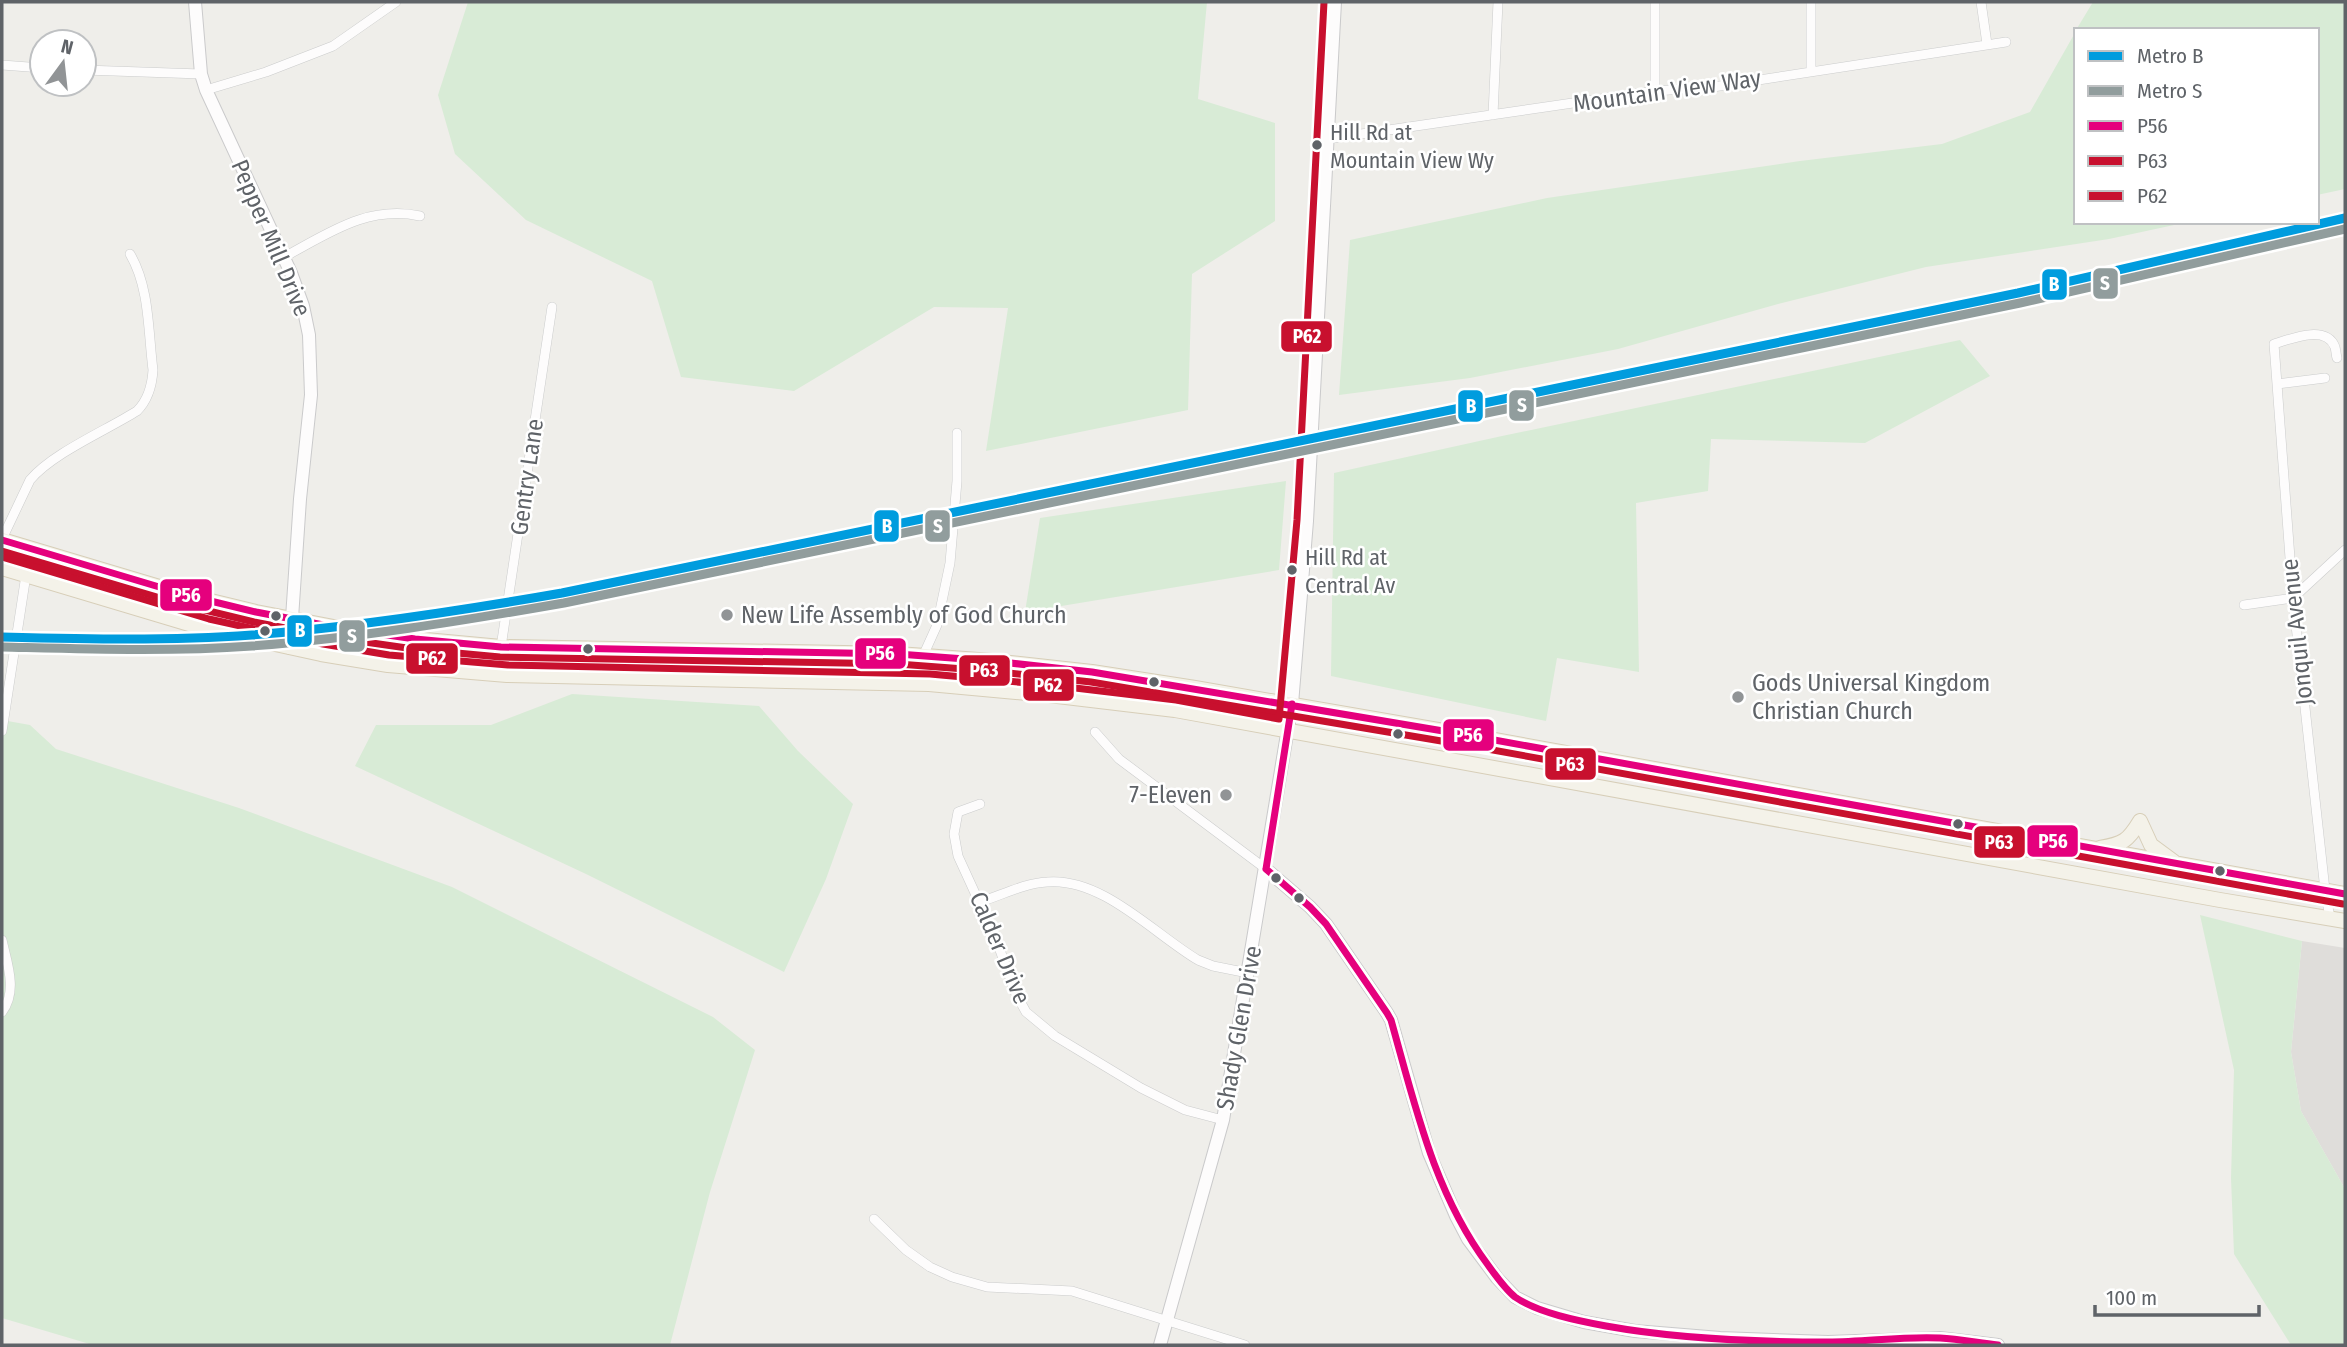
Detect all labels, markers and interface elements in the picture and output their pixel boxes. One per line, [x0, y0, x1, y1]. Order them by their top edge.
north arrow [28, 28, 98, 98]
legend [2074, 28, 2319, 224]
text: N [59, 34, 76, 60]
text: Metro B [2137, 43, 2203, 69]
street label: Mountain View Way [1571, 64, 1763, 118]
text: Metro S [2137, 78, 2202, 104]
text: P56 [2137, 113, 2168, 139]
place label: Hill Rd at Mountain View Wy [1330, 119, 1494, 174]
marker: Hill Rd at Mountain View Wy [1310, 138, 1324, 152]
text: P63 [2137, 148, 2168, 174]
street label: Pepper Mill Drive [225, 156, 317, 320]
text: P62 [2137, 183, 2167, 209]
line badge: S [2092, 267, 2119, 300]
line badge: B [2041, 268, 2068, 301]
text: S [2100, 272, 2110, 295]
text: B [2049, 273, 2060, 296]
line badge: P62 [1280, 320, 1333, 353]
text: P62 [1293, 325, 1322, 348]
line badge: B [1457, 389, 1484, 423]
line badge: S [1508, 389, 1535, 422]
text: S [1517, 394, 1527, 417]
text: B [1466, 395, 1477, 418]
street label: Gentry Lane [505, 417, 549, 537]
line badge: B [873, 509, 900, 543]
line badge: S [924, 509, 951, 543]
text: B [882, 515, 893, 538]
text: S [933, 515, 943, 538]
place label: Hill Rd at Central Av [1305, 544, 1395, 599]
street label: Jonquil Avenue [2275, 557, 2319, 707]
marker: Hill Rd at Central Av [1285, 563, 1299, 577]
line badge: P56 [159, 578, 213, 612]
text: P56 [171, 584, 201, 607]
place label: New Life Assembly of God Church [741, 601, 1067, 629]
marker: New Life Assembly of God Church [719, 607, 735, 623]
unlabelled marker [269, 609, 283, 623]
line badge: B [286, 614, 313, 648]
text: B [295, 619, 306, 642]
line badge: S [338, 619, 366, 653]
unlabelled marker [258, 624, 272, 638]
text: S [347, 625, 357, 648]
line badge: P56 [854, 637, 907, 670]
line badge: P62 [405, 642, 459, 675]
unlabelled marker [581, 642, 595, 656]
text: P56 [865, 642, 895, 665]
text: P62 [418, 647, 447, 670]
line badge: P63 [958, 654, 1011, 687]
text: P63 [970, 659, 998, 682]
line badge: P62 [1022, 668, 1075, 702]
place label: Gods Universal Kingdom Christian Church [1752, 669, 1990, 725]
text: P62 [1034, 674, 1063, 697]
unlabelled marker [1147, 675, 1161, 689]
marker: Gods Universal Kingdom Christian Church [1730, 689, 1746, 705]
line badge: P56 [1442, 718, 1495, 752]
text: P56 [1453, 724, 1483, 747]
unlabelled marker [1391, 727, 1405, 741]
line badge: P63 [1544, 747, 1597, 781]
text: P63 [1556, 753, 1584, 776]
place label: 7-Eleven [1129, 781, 1212, 809]
marker: 7-Eleven [1218, 787, 1234, 803]
unlabelled marker [1951, 817, 1965, 831]
line badge: P56 [2026, 824, 2079, 858]
line badge: P63 [1973, 825, 2026, 859]
text: P56 [2038, 830, 2068, 853]
text: P63 [1985, 831, 2013, 854]
unlabelled marker [2213, 864, 2227, 878]
unlabelled marker [1269, 871, 1283, 885]
street label: Calder Drive [964, 888, 1036, 1008]
unlabelled marker [1292, 891, 1306, 905]
street label: Shady Glen Drive [1211, 944, 1267, 1112]
scale bar [2095, 1274, 2260, 1318]
text: 100 m [2106, 1285, 2157, 1311]

